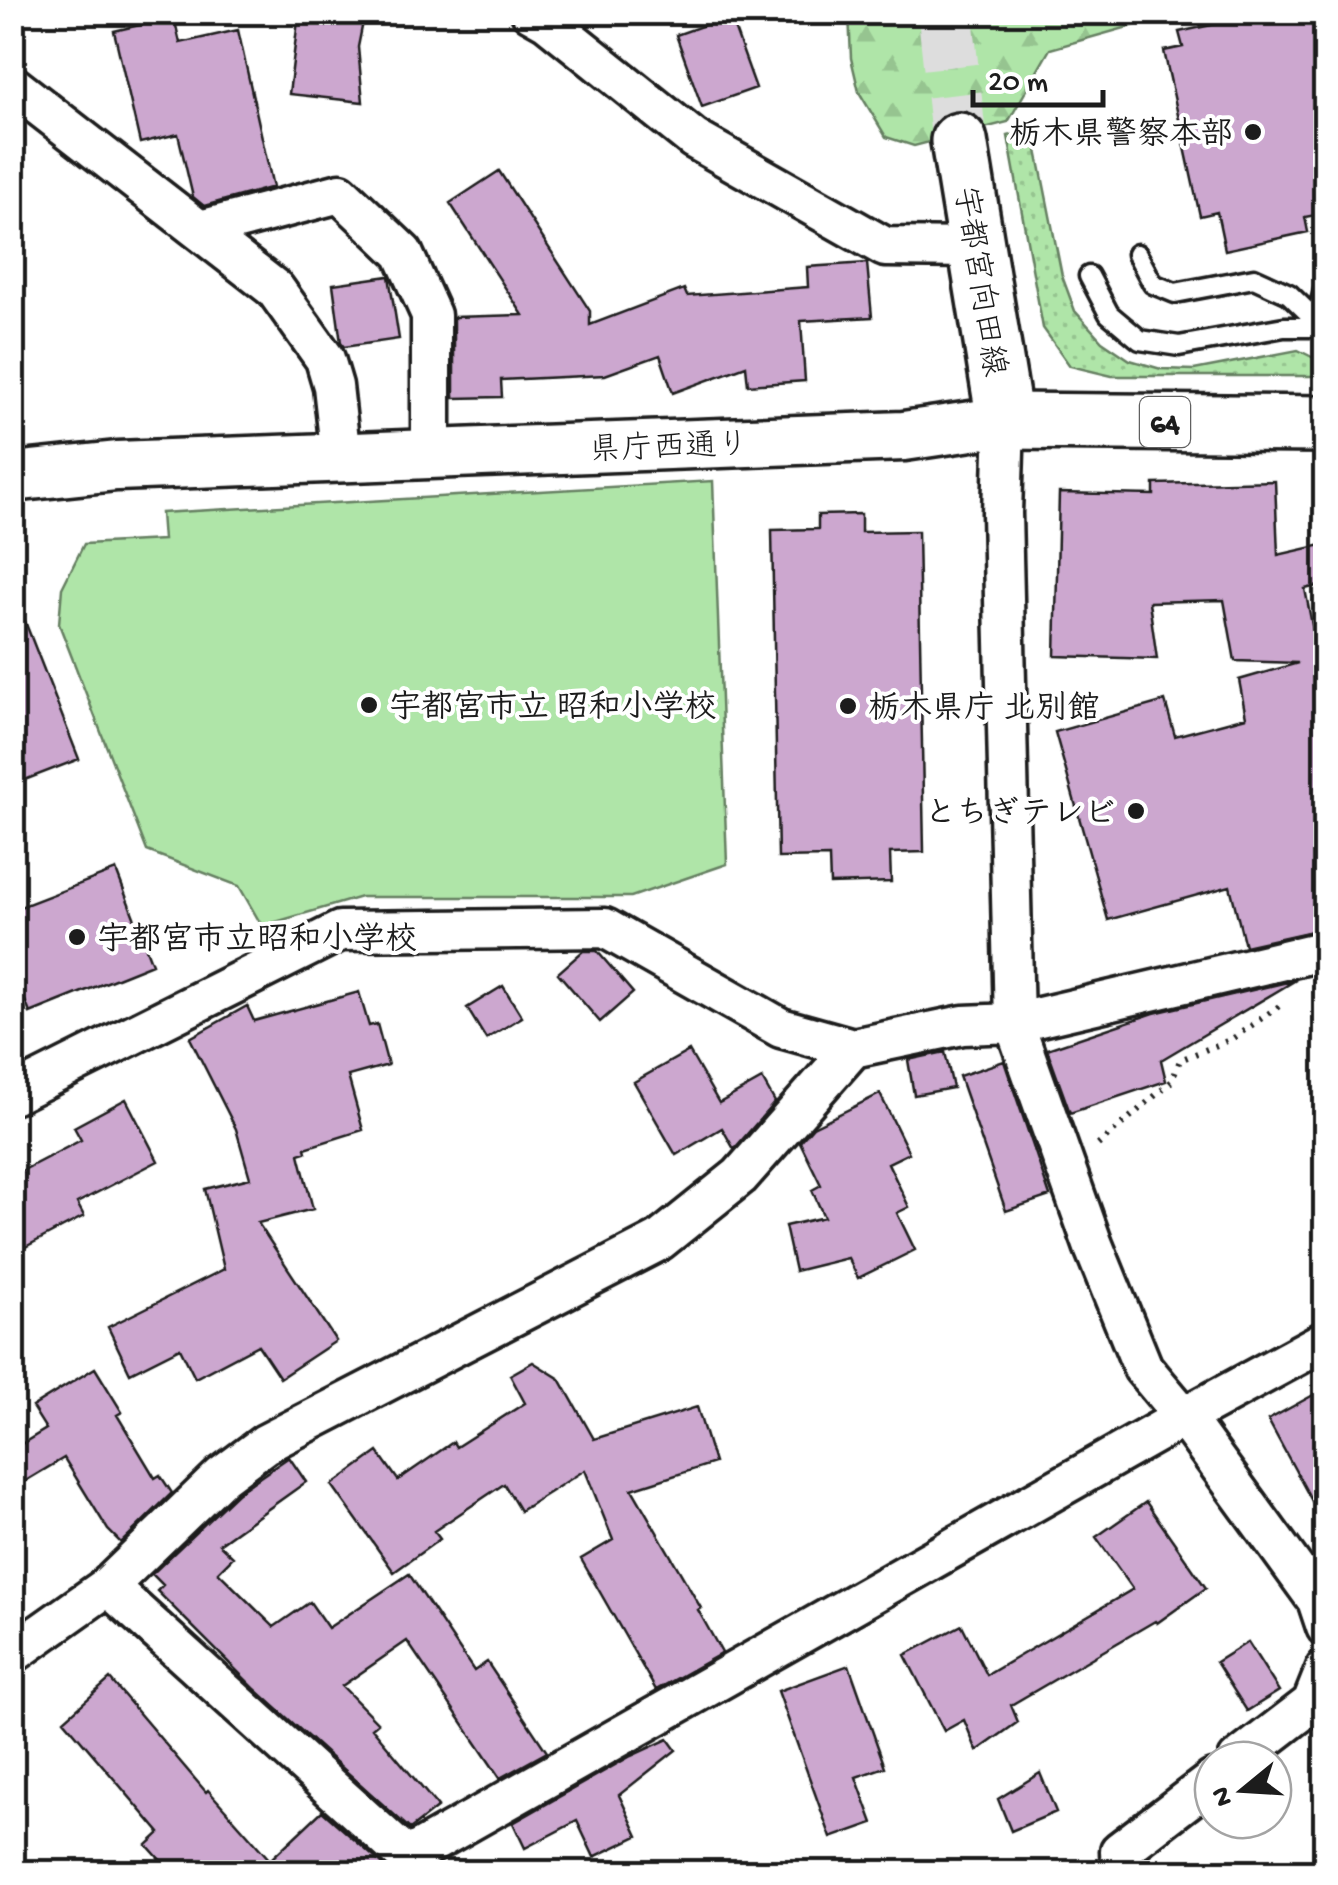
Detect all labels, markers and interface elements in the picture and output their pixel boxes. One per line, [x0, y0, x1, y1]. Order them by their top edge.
scale bar [973, 45, 1103, 107]
text: 20 m [988, 67, 1048, 102]
place label: 栃木県警察本部 [1009, 116, 1233, 156]
marker: 栃木県警察本部 [1242, 121, 1264, 143]
street label: 宇都宮向田線 [943, 184, 1012, 380]
road number: 64 [1140, 397, 1190, 447]
street label: 県庁西通り [589, 427, 750, 472]
place label: 宇都宮市立 昭和小学校 [389, 689, 717, 729]
place label: 栃木県庁 北別館 [868, 690, 1100, 730]
marker: 宇都宮市立 昭和小学校 [358, 694, 380, 716]
marker: 栃木県庁 北別館 [837, 695, 859, 717]
place label: とちぎテレビ [924, 796, 1116, 835]
marker: とちぎテレビ [1125, 800, 1147, 822]
place label: 宇都宮市立昭和小学校 [97, 921, 417, 961]
marker: 宇都宮市立昭和小学校 [66, 926, 88, 948]
north arrow [1193, 1740, 1293, 1840]
text: N [1205, 1783, 1242, 1810]

